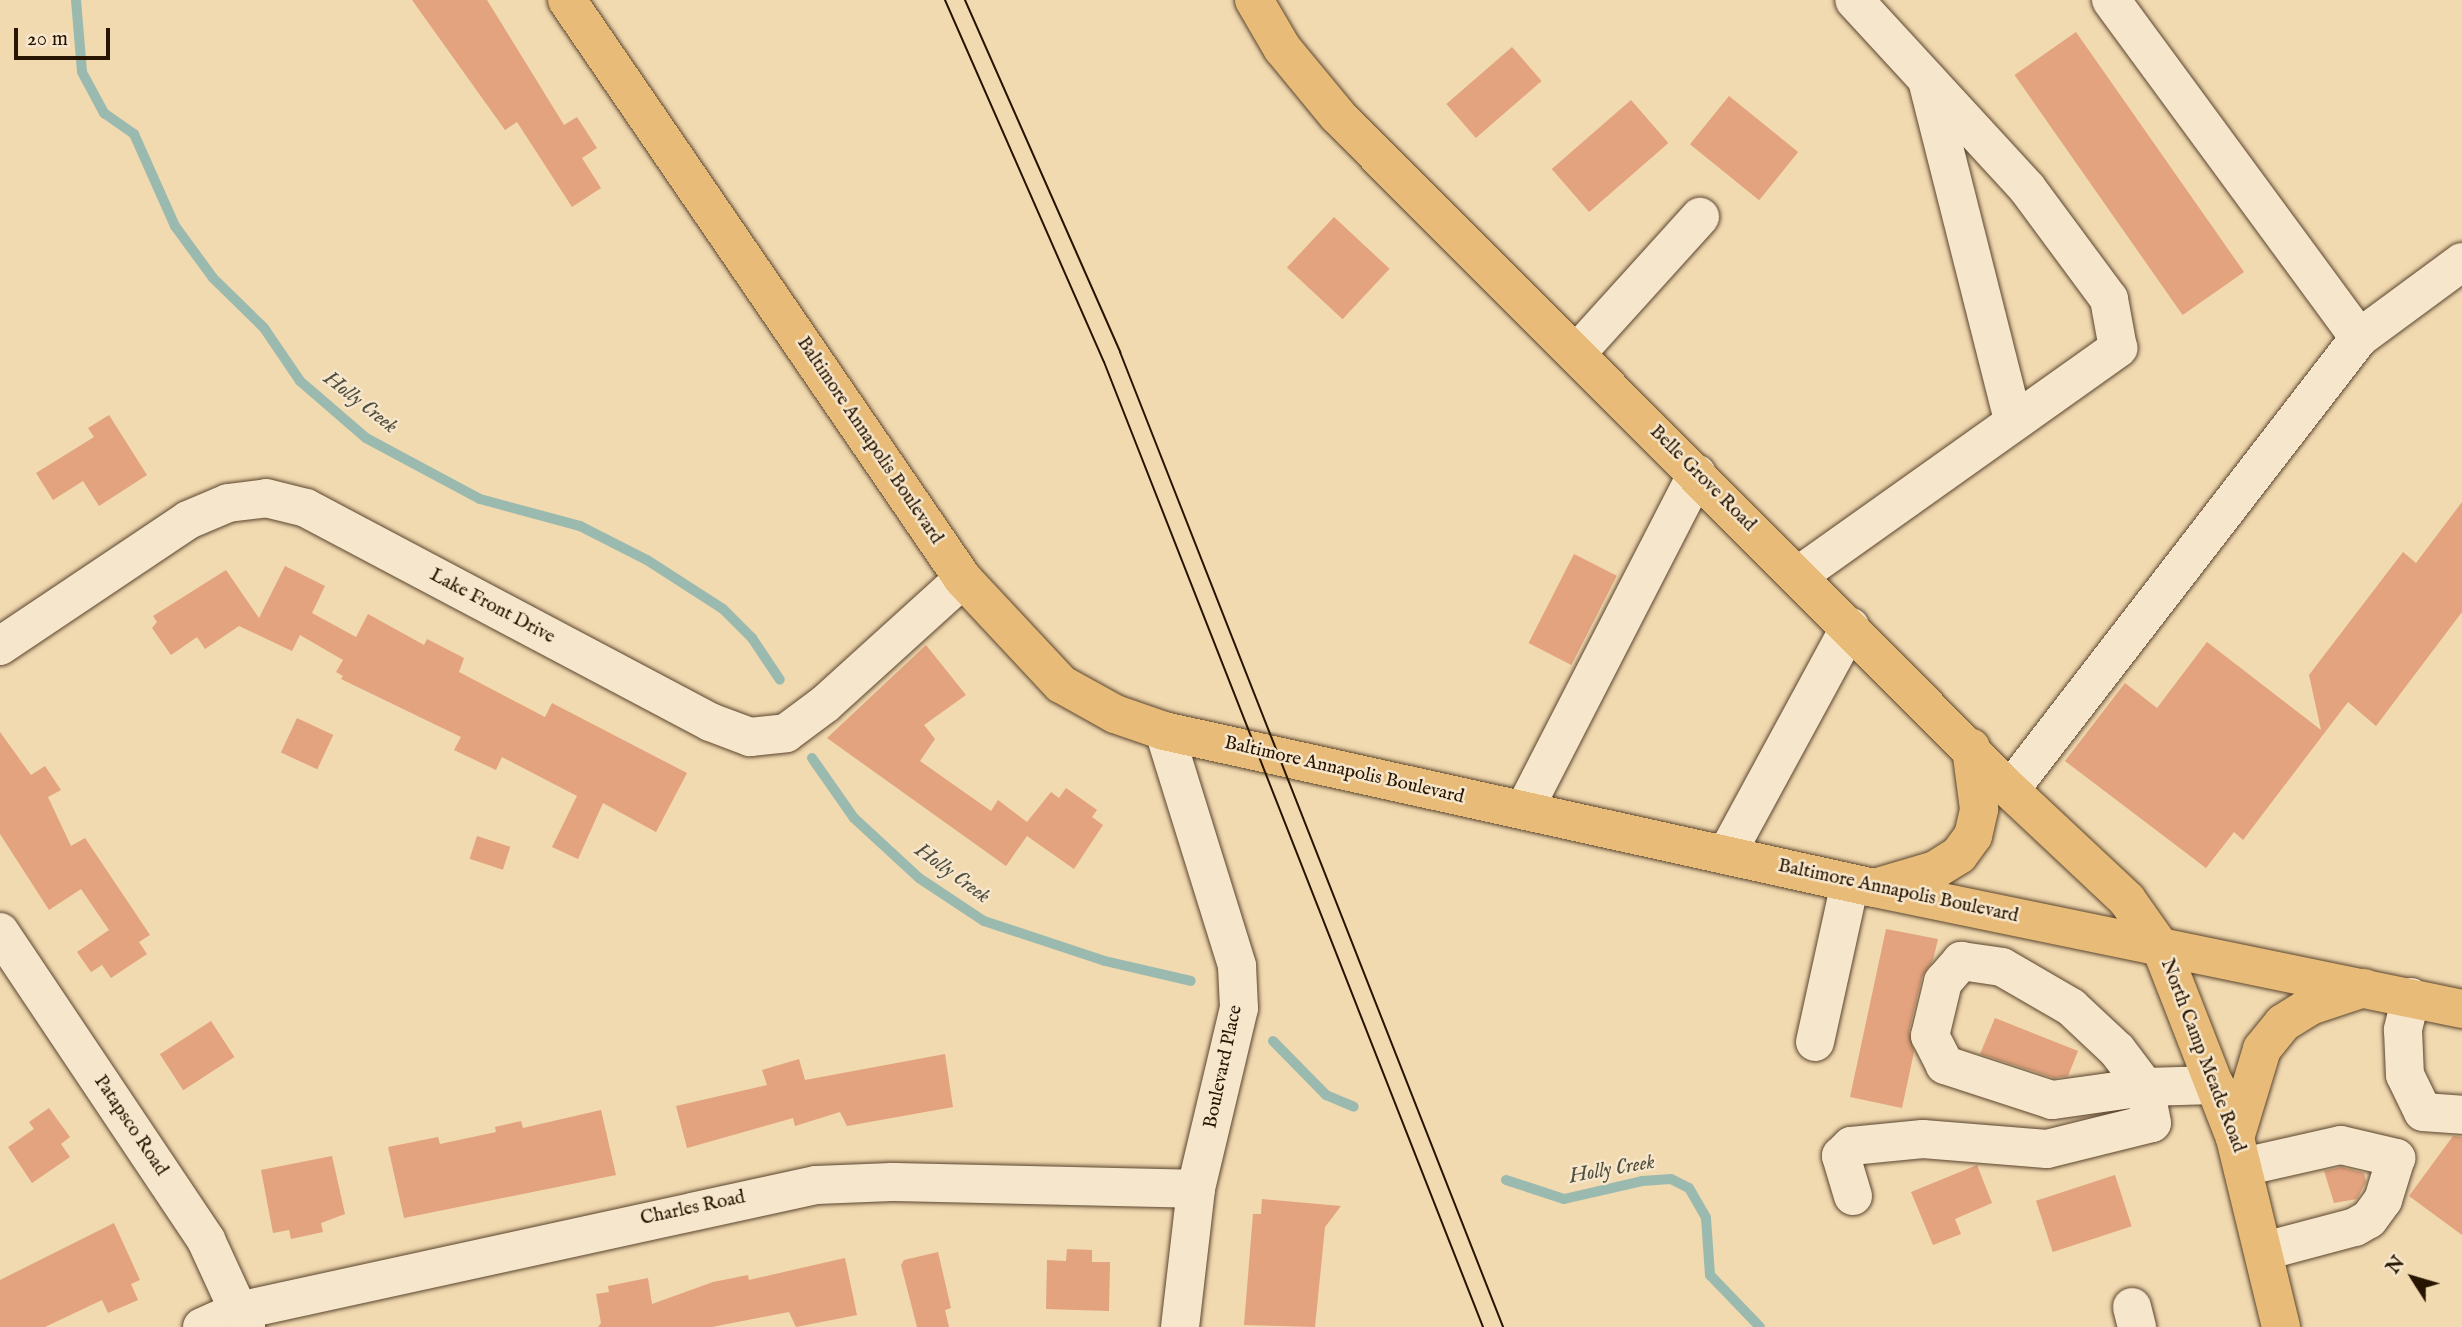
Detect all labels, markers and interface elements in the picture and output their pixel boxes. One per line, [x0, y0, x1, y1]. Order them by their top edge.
scale bar [18, 14, 114, 58]
text: 20 m [27, 26, 68, 53]
street label: Baltimore Annapolis Boulevard [791, 333, 947, 549]
water label: Holly Creek [318, 366, 402, 440]
street label: Belle Grove Road [1644, 421, 1760, 537]
street label: Lake Front Drive [425, 564, 559, 650]
street label: Baltimore Annapolis Boulevard [1222, 732, 1466, 810]
water label: Holly Creek [910, 838, 994, 910]
street label: Baltimore Annapolis Boulevard [1776, 855, 2020, 929]
street label: North Camp Meade Road [2155, 956, 2249, 1156]
street label: Boulevard Place [1200, 1003, 1248, 1131]
street label: Patapsco Road [88, 1071, 172, 1181]
water label: Holly Creek [1567, 1150, 1657, 1190]
street label: Charles Road [639, 1187, 747, 1231]
north arrow [2378, 1243, 2448, 1313]
text: N [2382, 1252, 2411, 1279]

